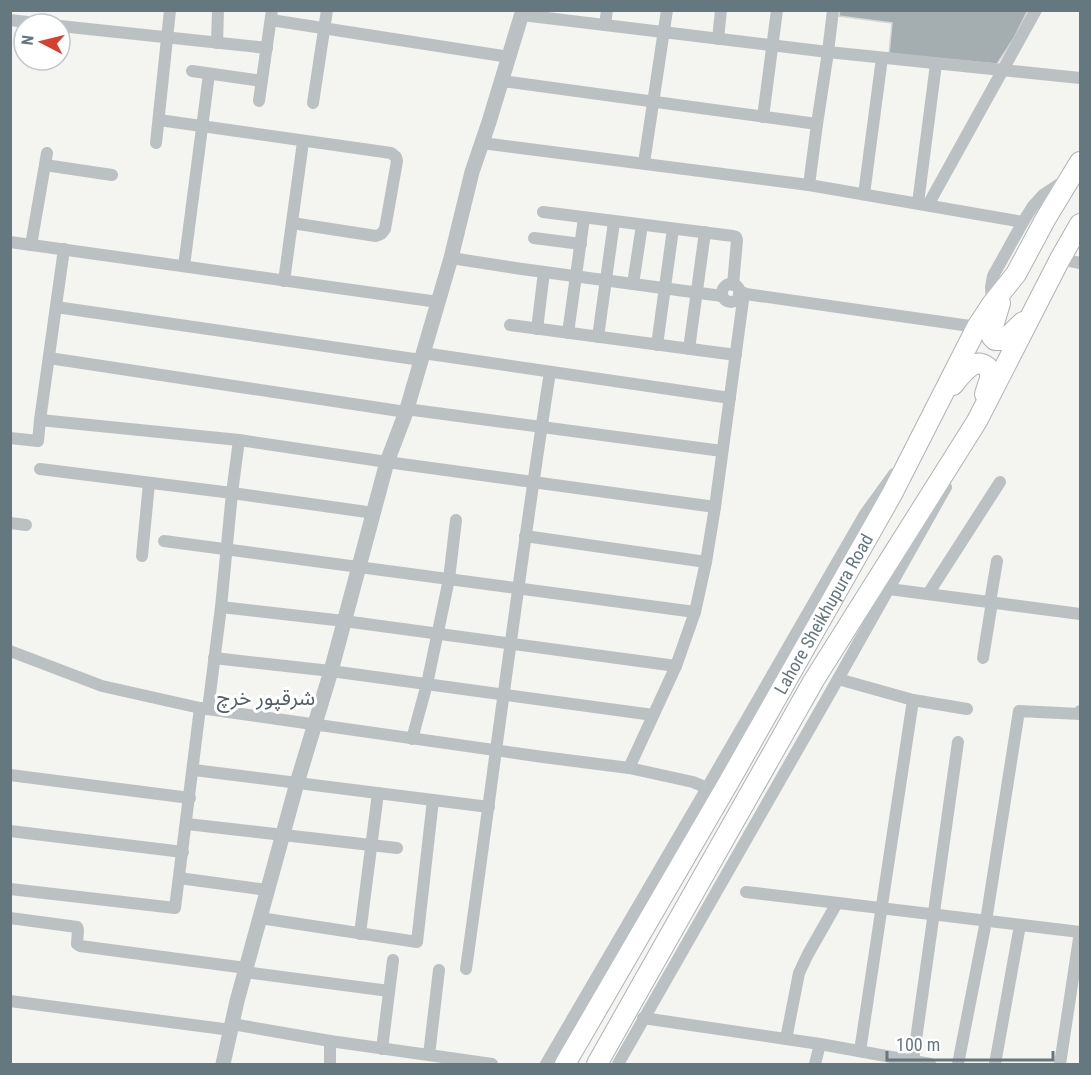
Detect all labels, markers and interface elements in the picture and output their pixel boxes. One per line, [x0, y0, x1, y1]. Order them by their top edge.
north arrow [12, 12, 72, 72]
text: N [18, 34, 38, 46]
street label: Lahore Sheikhupura Road [770, 530, 877, 698]
district label: شرقپور خرچ [217, 686, 315, 713]
scale bar [887, 1024, 1054, 1062]
text: 100 m [896, 1034, 940, 1055]

